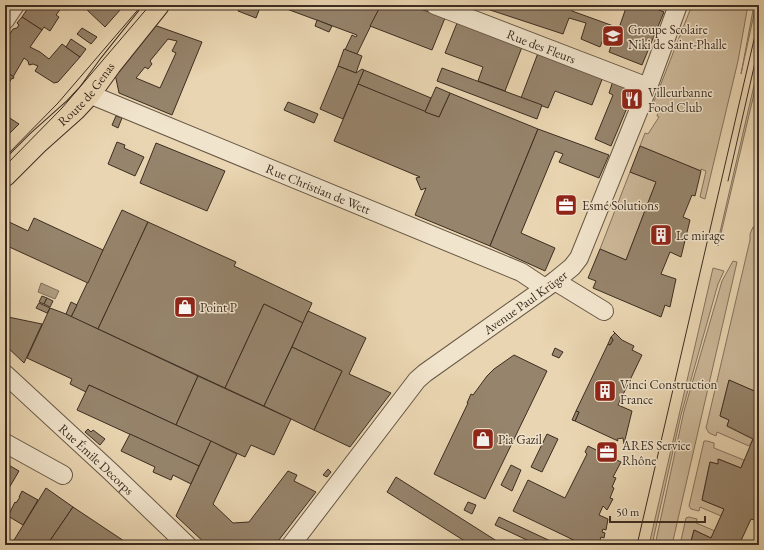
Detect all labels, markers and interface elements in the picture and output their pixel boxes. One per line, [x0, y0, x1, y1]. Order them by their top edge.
place label: Groupe Scolaire Niki de Saint-Phalle [628, 21, 727, 53]
school or university icon: Groupe Scolaire Niki de Saint-Phalle [600, 23, 626, 49]
street label: Rue des Fleurs [504, 25, 578, 67]
street label: Route de Genas [54, 58, 118, 130]
place label: Villeurbanne Food Club [648, 84, 713, 116]
restaurant icon: Villeurbanne Food Club [619, 86, 645, 112]
street label: Rue Christian de Wett [263, 160, 373, 218]
office icon: Esmé Solutions [553, 192, 579, 218]
place label: Esmé Solutions [582, 197, 658, 214]
building icon: Le mirage [648, 222, 674, 248]
place label: Le mirage [676, 227, 725, 244]
street label: Avenue Paul Krüger [479, 266, 571, 339]
shop icon: Point P [172, 294, 198, 320]
place label: Point P [200, 299, 237, 316]
place label: Vinci Construction France [620, 376, 718, 408]
building icon: Vinci Construction France [592, 378, 618, 404]
street label: Rue Émile Decorps [55, 420, 138, 499]
shop icon: Pia Gazil [470, 426, 496, 452]
place label: Pia Gazil [498, 431, 542, 448]
place label: ARES Service Rhône [621, 437, 691, 469]
office icon: ARES Service Rhône [594, 439, 620, 465]
scale bar [610, 498, 705, 524]
text: 50 m [616, 504, 640, 520]

